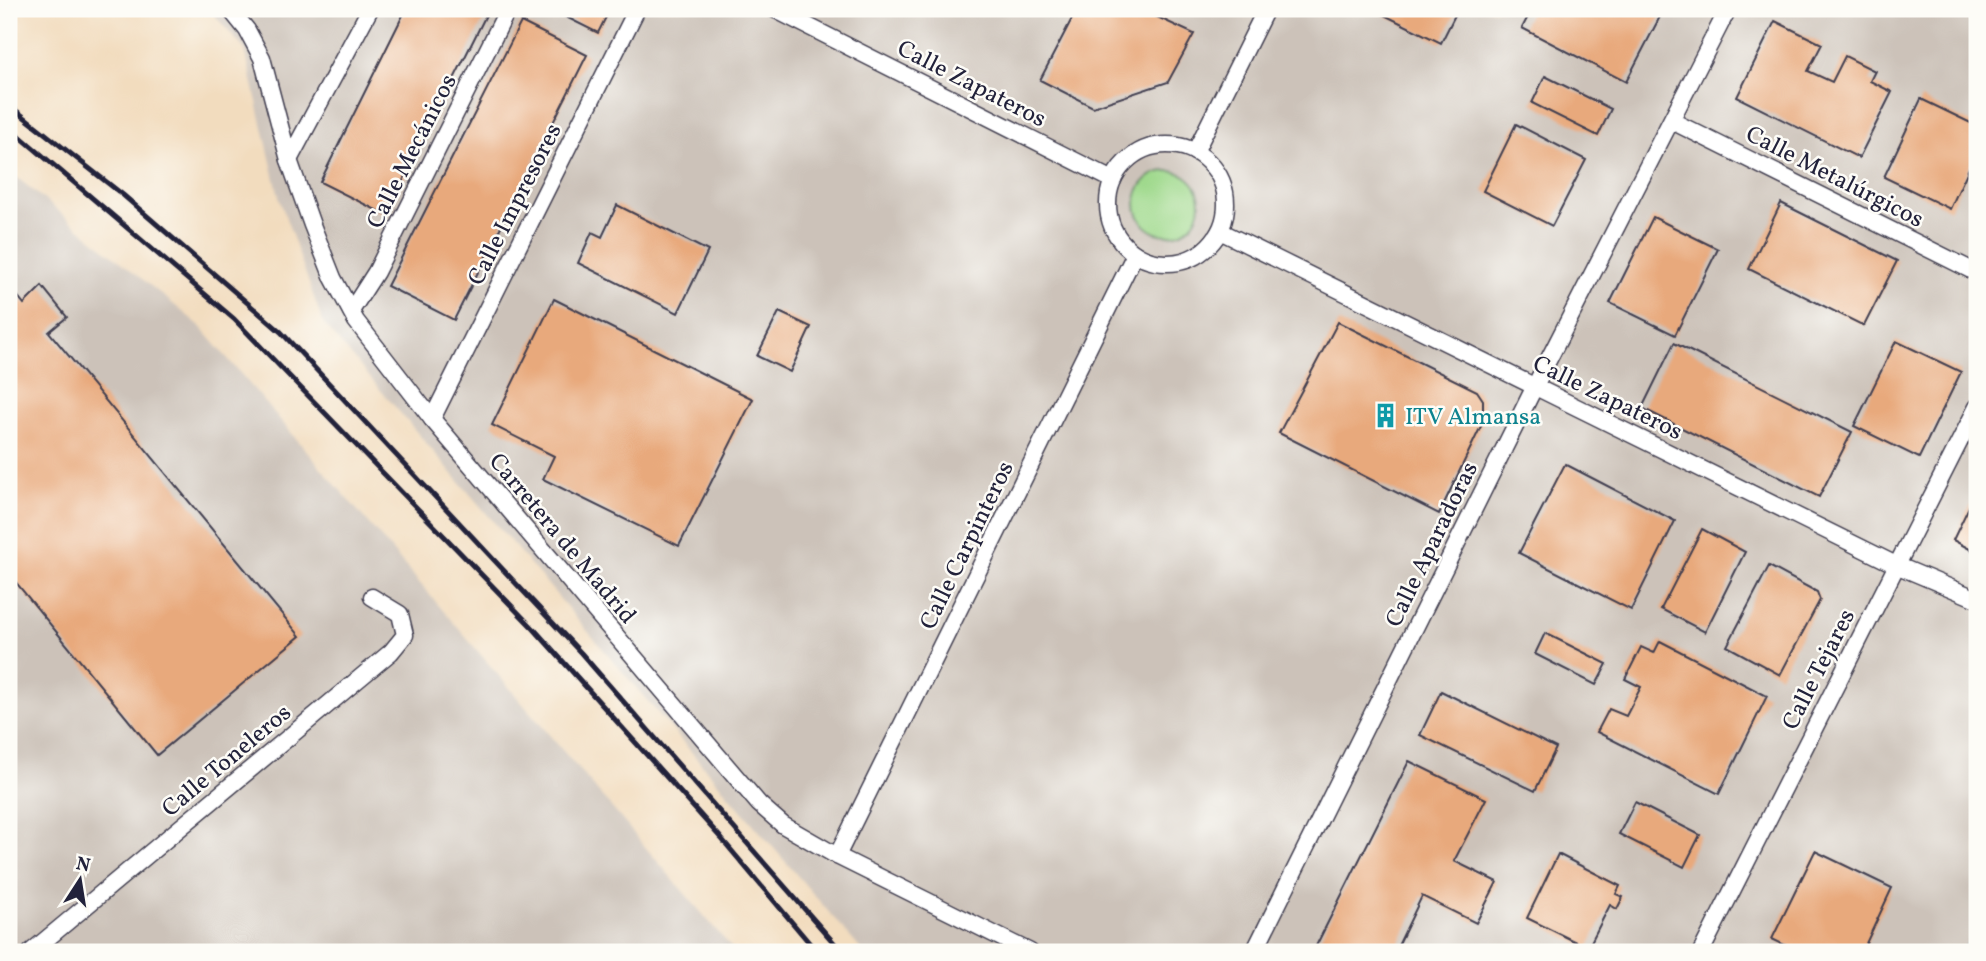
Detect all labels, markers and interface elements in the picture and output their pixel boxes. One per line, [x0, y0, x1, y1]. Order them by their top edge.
street label: Calle Zapateros [891, 33, 1052, 137]
street label: Calle Mecánicos [359, 69, 466, 235]
street label: Calle Impresores [460, 118, 571, 292]
street label: Calle Metalúrgicos [1739, 118, 1929, 237]
street label: Calle Zapateros [1526, 348, 1688, 450]
place label: ITV Almansa [1405, 401, 1541, 435]
building icon: ITV Almansa [1371, 402, 1399, 430]
street label: Carretera de Madrid [480, 446, 643, 632]
street label: Calle Carpinteros [912, 456, 1023, 636]
street label: Calle Aparadoras [1378, 456, 1488, 633]
street label: Calle Tejares [1775, 604, 1865, 736]
street label: Calle Toneleros [155, 697, 299, 826]
north arrow [46, 846, 116, 916]
text: N [74, 851, 93, 880]

